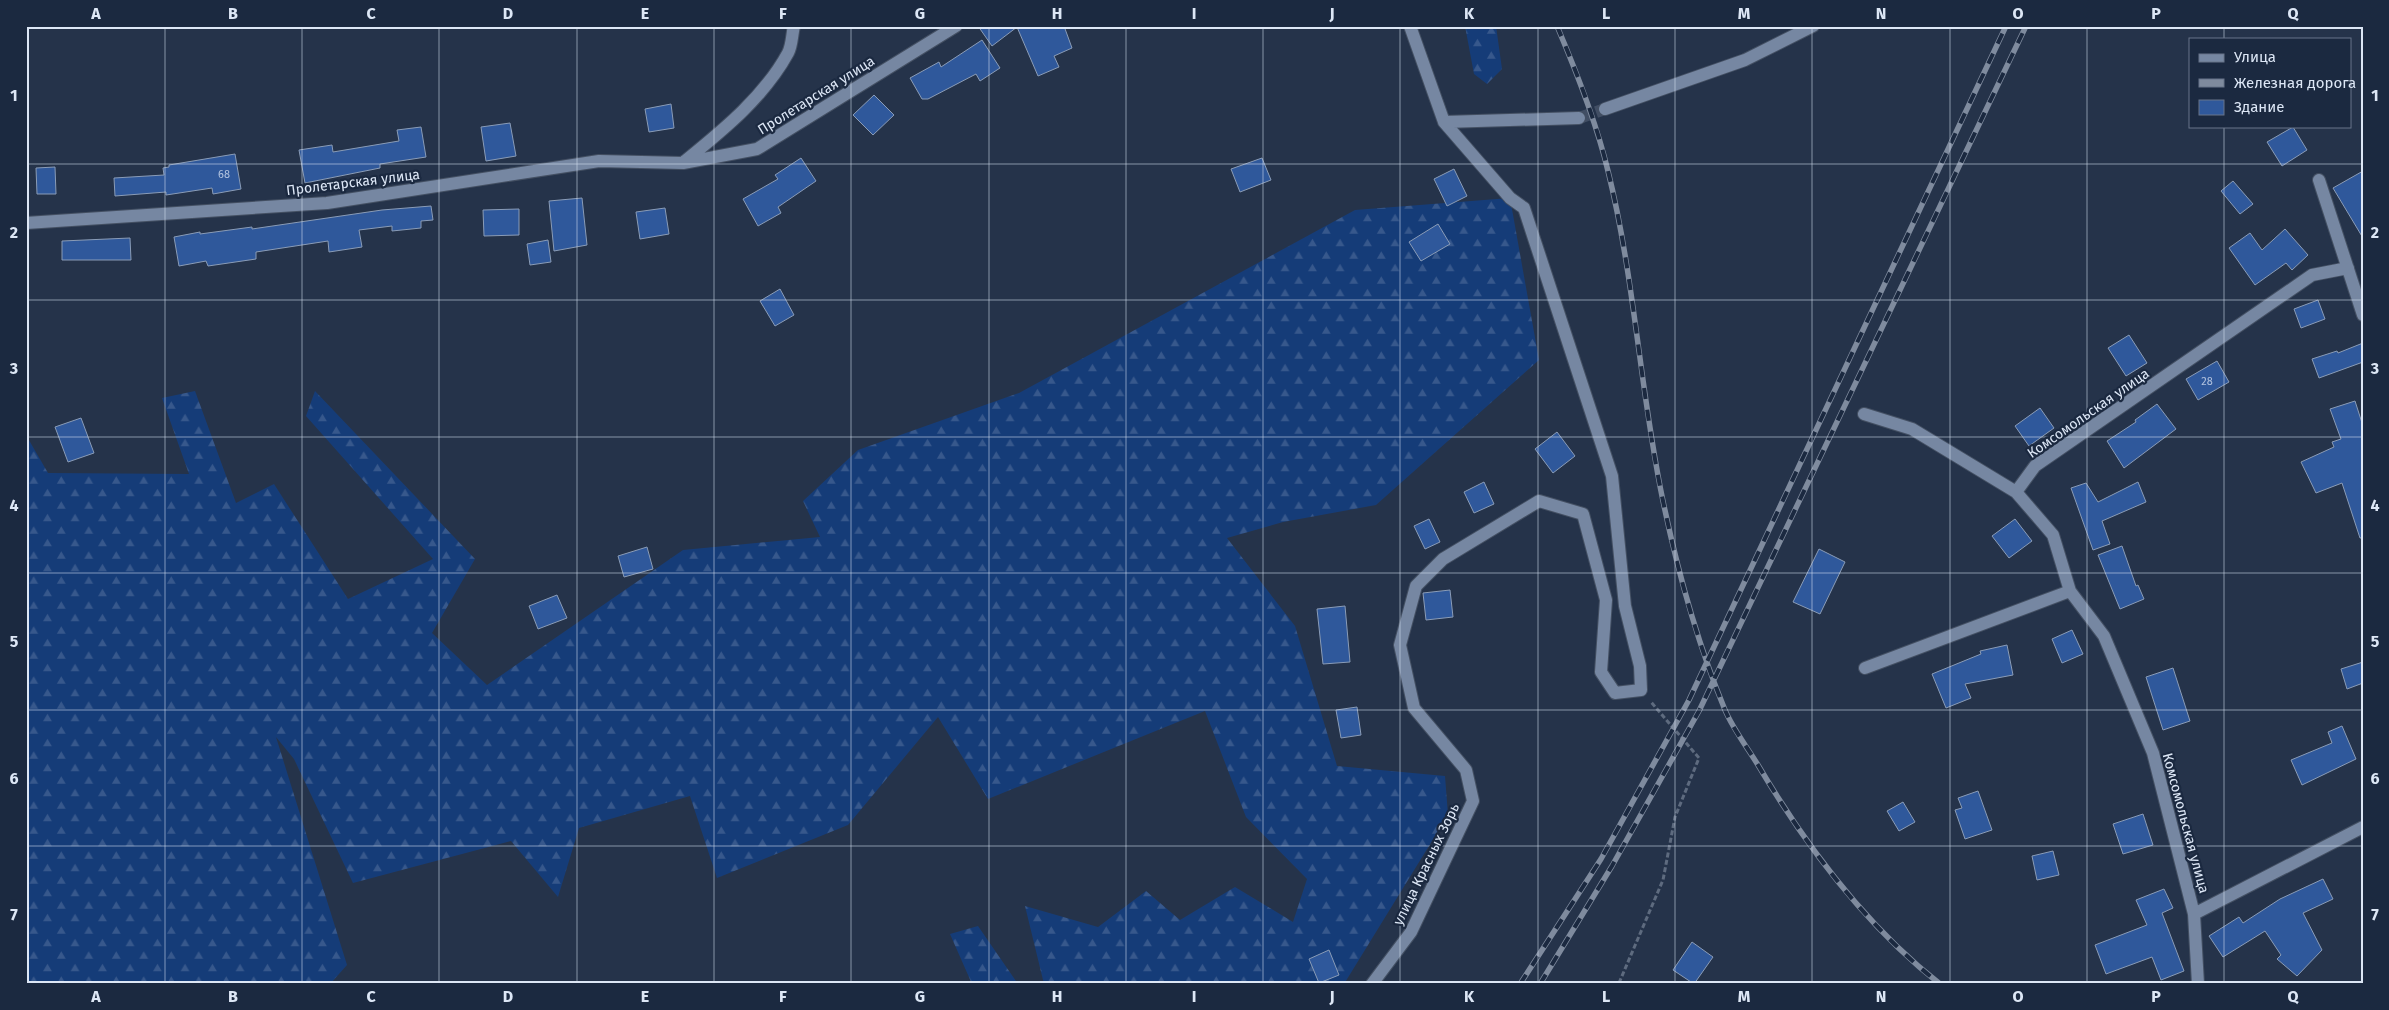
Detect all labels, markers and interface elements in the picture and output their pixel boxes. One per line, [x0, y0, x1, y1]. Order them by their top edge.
text: A [90, 4, 101, 23]
text: B [228, 4, 238, 23]
text: C [366, 4, 376, 23]
text: D [503, 4, 513, 23]
text: E [641, 4, 649, 23]
text: F [779, 4, 787, 23]
text: G [915, 4, 925, 23]
text: H [1052, 4, 1062, 23]
text: I [1192, 4, 1196, 23]
text: J [1328, 4, 1335, 23]
text: K [1464, 4, 1475, 23]
text: L [1602, 4, 1610, 23]
text: M [1738, 4, 1751, 23]
text: N [1876, 4, 1886, 23]
text: O [2012, 4, 2024, 23]
text: P [2151, 4, 2161, 23]
text: Q [2287, 4, 2299, 23]
legend [2189, 38, 2352, 128]
text: Улица [2234, 48, 2276, 66]
street label: Пролетарская улица [755, 53, 878, 138]
text: Железная дорога [2234, 74, 2356, 92]
text: 1 [10, 86, 18, 105]
text: 1 [2371, 86, 2379, 105]
text: Здание [2234, 98, 2284, 116]
street label: Пролетарская улица [285, 166, 421, 199]
house number: 68 [218, 168, 230, 181]
text: 2 [10, 223, 18, 242]
text: 2 [2371, 223, 2379, 242]
text: 3 [9, 359, 18, 378]
text: 3 [2370, 359, 2379, 378]
street label: Комсомольская улица [2024, 365, 2152, 462]
house number: 28 [2201, 375, 2213, 388]
text: 4 [9, 496, 19, 515]
text: 4 [2370, 496, 2380, 515]
text: 5 [10, 632, 19, 651]
text: 5 [2371, 632, 2380, 651]
street label: Комсомольская улица [2159, 751, 2212, 895]
text: 6 [9, 769, 19, 788]
text: 6 [2370, 769, 2380, 788]
street label: улица Красных Зорь [1390, 800, 1463, 928]
text: 7 [10, 905, 18, 924]
text: 7 [2371, 905, 2379, 924]
text: A [90, 987, 101, 1006]
text: B [228, 987, 238, 1006]
text: C [366, 987, 376, 1006]
text: D [503, 987, 513, 1006]
text: E [641, 987, 649, 1006]
text: F [779, 987, 787, 1006]
text: G [915, 987, 925, 1006]
text: H [1052, 987, 1062, 1006]
text: I [1192, 987, 1196, 1006]
text: J [1328, 987, 1335, 1006]
text: K [1464, 987, 1475, 1006]
text: L [1602, 987, 1610, 1006]
text: M [1738, 987, 1751, 1006]
text: N [1876, 987, 1886, 1006]
text: O [2012, 987, 2024, 1006]
text: P [2151, 987, 2161, 1006]
text: Q [2287, 987, 2299, 1006]

